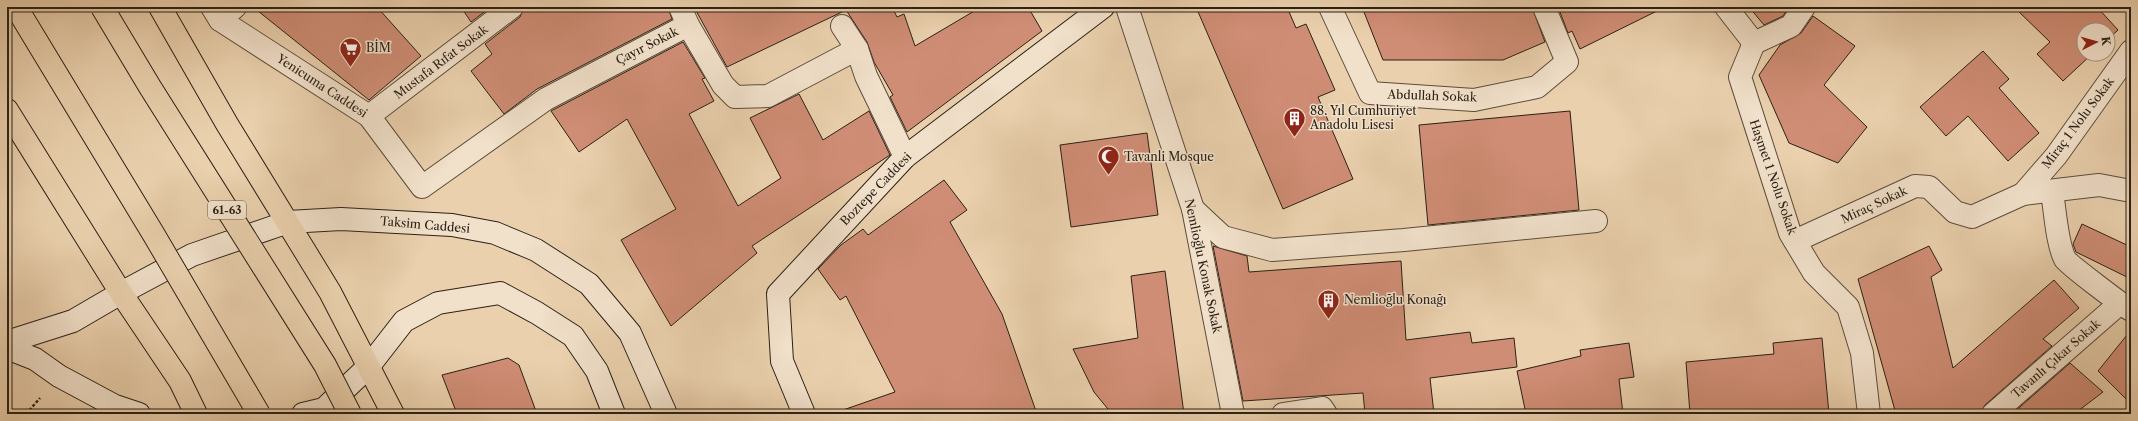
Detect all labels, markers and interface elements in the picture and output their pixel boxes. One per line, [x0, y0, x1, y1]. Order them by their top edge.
street label: Mustafa Rıfat Sokak [391, 21, 491, 102]
north arrow [2076, 22, 2116, 62]
street label: Çayır Sokak [613, 23, 681, 68]
supermarket icon: BİM [337, 35, 363, 68]
text: K [2099, 36, 2113, 47]
place label: BİM [366, 39, 391, 55]
street label: Yenicuma Caddesi [273, 50, 371, 121]
street label: Miraç 1 Nolu Sokak [2038, 73, 2117, 171]
street label: Abdullah Sokak [1386, 86, 1478, 105]
place label: 88. Yıl Cumhuriyet Anadolu Lisesi [1309, 103, 1417, 132]
building icon: 88. Yıl Cumhuriyet Anadolu Lisesi [1281, 105, 1307, 138]
street label: Haşmet 1 Nolu Sokak [1747, 117, 1801, 237]
mosque icon: Tavanli Mosque [1096, 144, 1122, 177]
street label: Boztepe Caddesi [837, 149, 915, 228]
place label: Tavanli Mosque [1124, 149, 1214, 164]
street label: Miraç Sokak [1838, 182, 1910, 226]
street label: Nemlioğlu Konak Sokak [1182, 197, 1225, 335]
road number: 61-63 [208, 201, 246, 219]
street label: Taksim Caddesi [379, 213, 471, 236]
building icon: Nemlioğlu Konağı [1315, 287, 1341, 320]
place label: Nemlioğlu Konağı [1344, 292, 1447, 307]
street label: Tavanlı Çıkar Sokak [2008, 315, 2104, 401]

